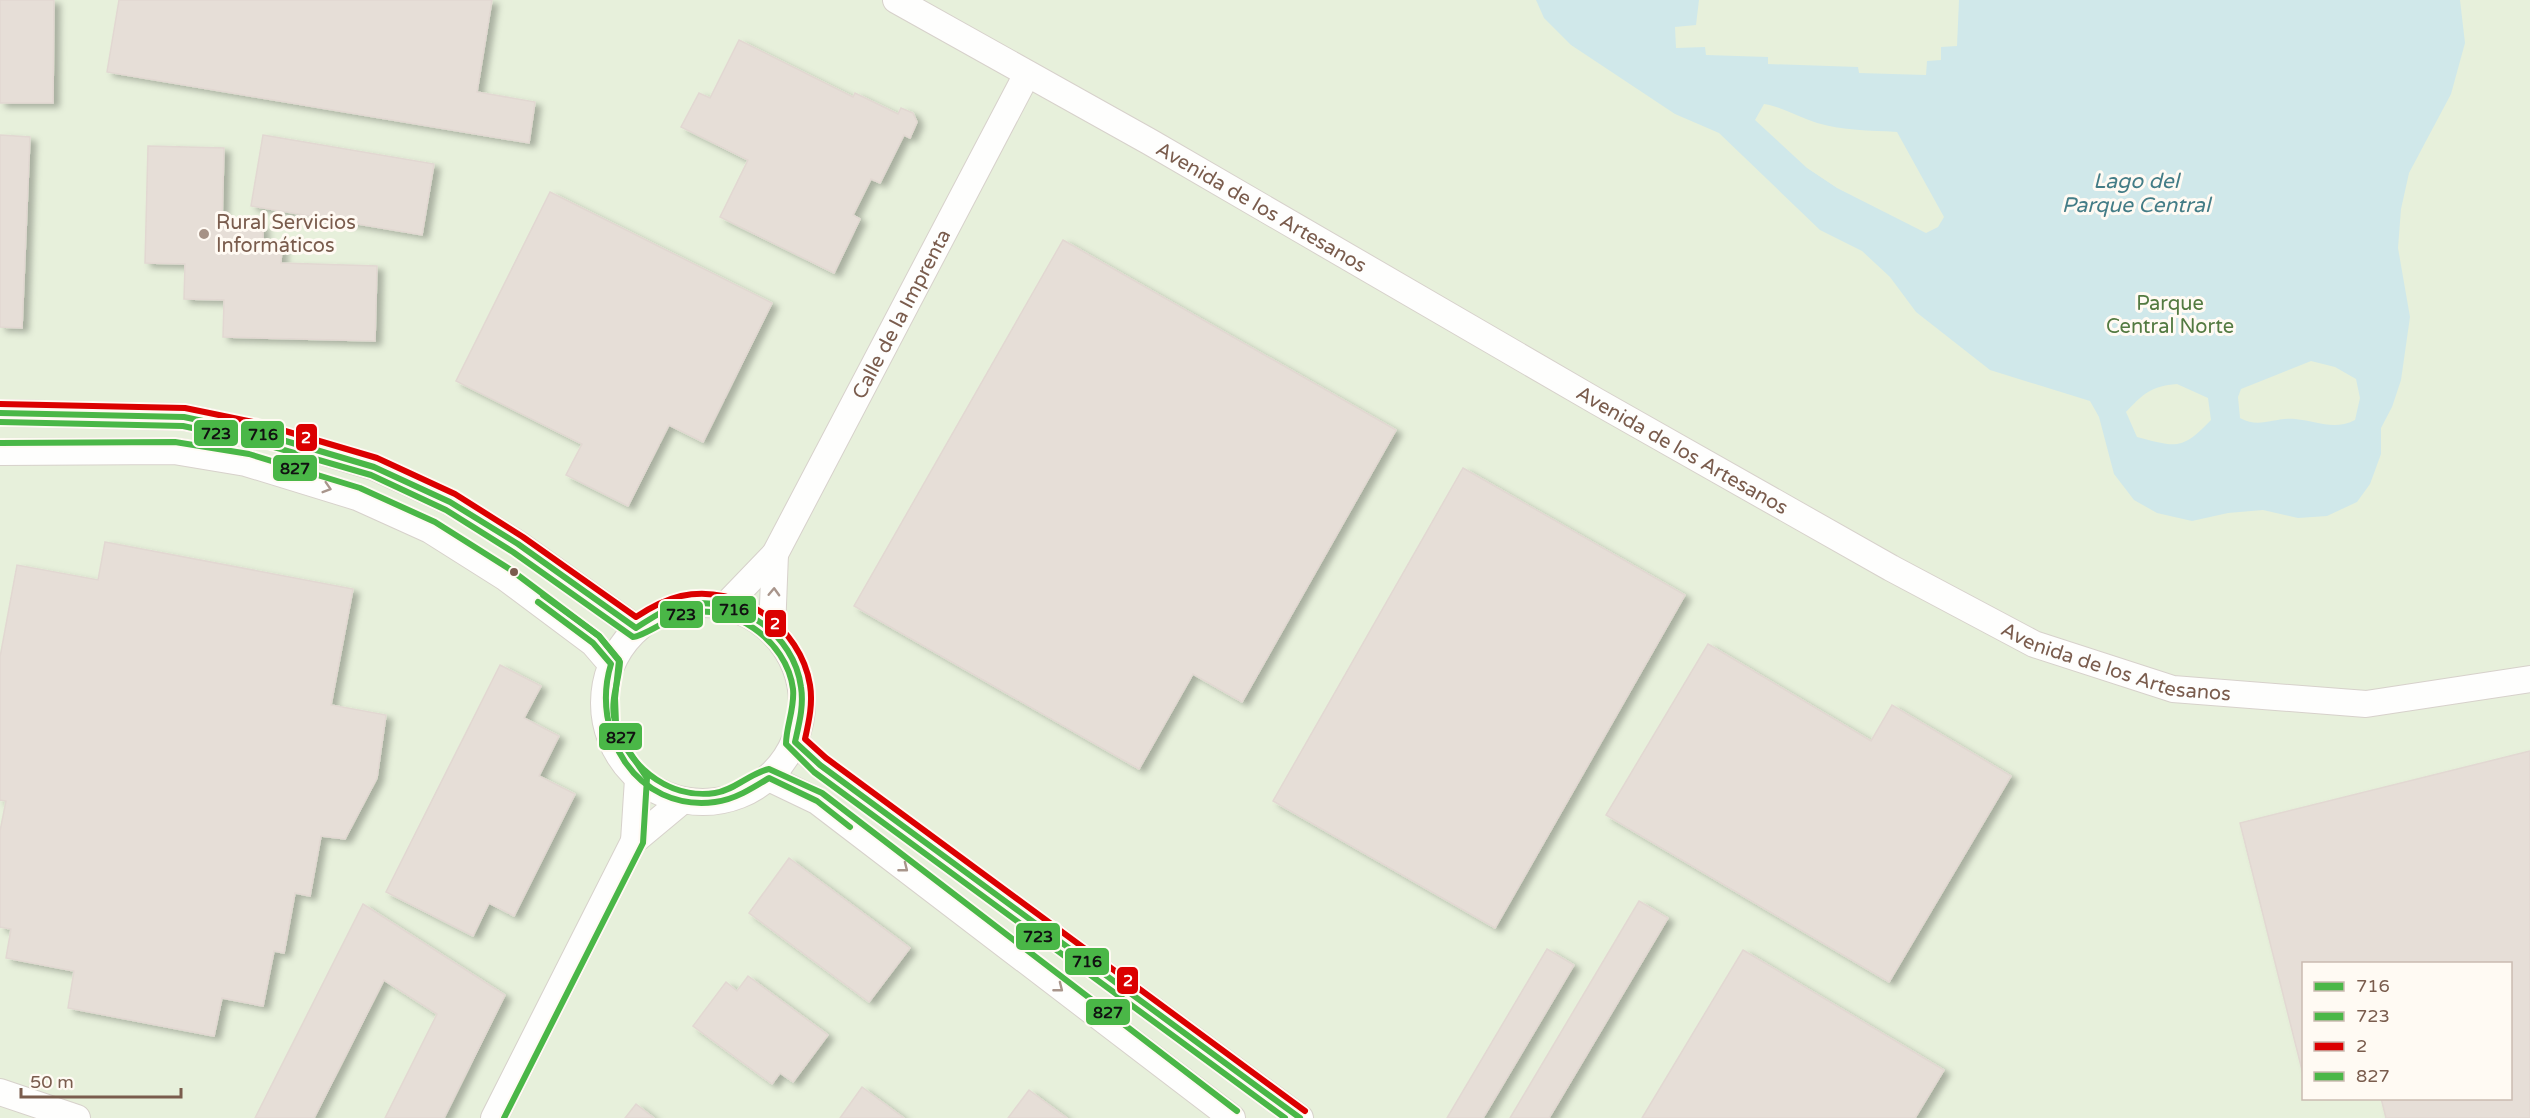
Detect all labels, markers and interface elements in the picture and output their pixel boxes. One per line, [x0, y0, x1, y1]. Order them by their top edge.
street label: Avenida de los Artesanos [1151, 137, 1371, 278]
water label: Lago del Parque Central [2062, 169, 2213, 218]
place label: Rural Servicios Informáticos [216, 211, 356, 258]
street label: Calle de la Imprenta [848, 225, 956, 403]
marker: Rural Servicios Informáticos [197, 227, 211, 241]
park label: Parque Central Norte [2106, 292, 2234, 339]
street label: Avenida de los Artesanos [1572, 381, 1792, 520]
line badge: 723 [193, 419, 239, 447]
line badge: 716 [240, 420, 285, 449]
line badge: 2 [295, 423, 318, 452]
text: 723 [201, 424, 231, 444]
text: 716 [248, 425, 278, 445]
text: 2 [301, 428, 311, 448]
line badge: 827 [272, 454, 318, 482]
text: 827 [280, 459, 310, 479]
one-way arrow [321, 481, 332, 493]
unlabelled marker [508, 566, 520, 578]
one-way arrow [767, 587, 780, 596]
line badge: 716 [711, 595, 757, 624]
line badge: 723 [659, 600, 704, 629]
text: 716 [719, 600, 749, 620]
text: 723 [666, 605, 696, 625]
line badge: 2 [764, 609, 787, 638]
text: 2 [770, 614, 780, 634]
street label: Avenida de los Artesanos [1997, 618, 2232, 706]
line badge: 827 [598, 722, 643, 751]
text: 827 [606, 728, 636, 748]
one-way arrow [898, 861, 909, 872]
line badge: 723 [1015, 922, 1061, 951]
text: 723 [1023, 927, 1053, 947]
line badge: 716 [1064, 947, 1110, 976]
text: 716 [1072, 952, 1102, 972]
legend [2302, 962, 2512, 1100]
line badge: 2 [1116, 966, 1139, 995]
text: 2 [1123, 971, 1133, 991]
text: 716 [2356, 975, 2390, 997]
one-way arrow [1052, 980, 1063, 991]
line badge: 827 [1085, 998, 1131, 1026]
text: 827 [1093, 1003, 1123, 1023]
text: 723 [2356, 1005, 2390, 1027]
text: 2 [2356, 1035, 2367, 1057]
scale bar [21, 1061, 182, 1099]
text: 827 [2356, 1065, 2390, 1087]
text: 50 m [30, 1071, 74, 1093]

